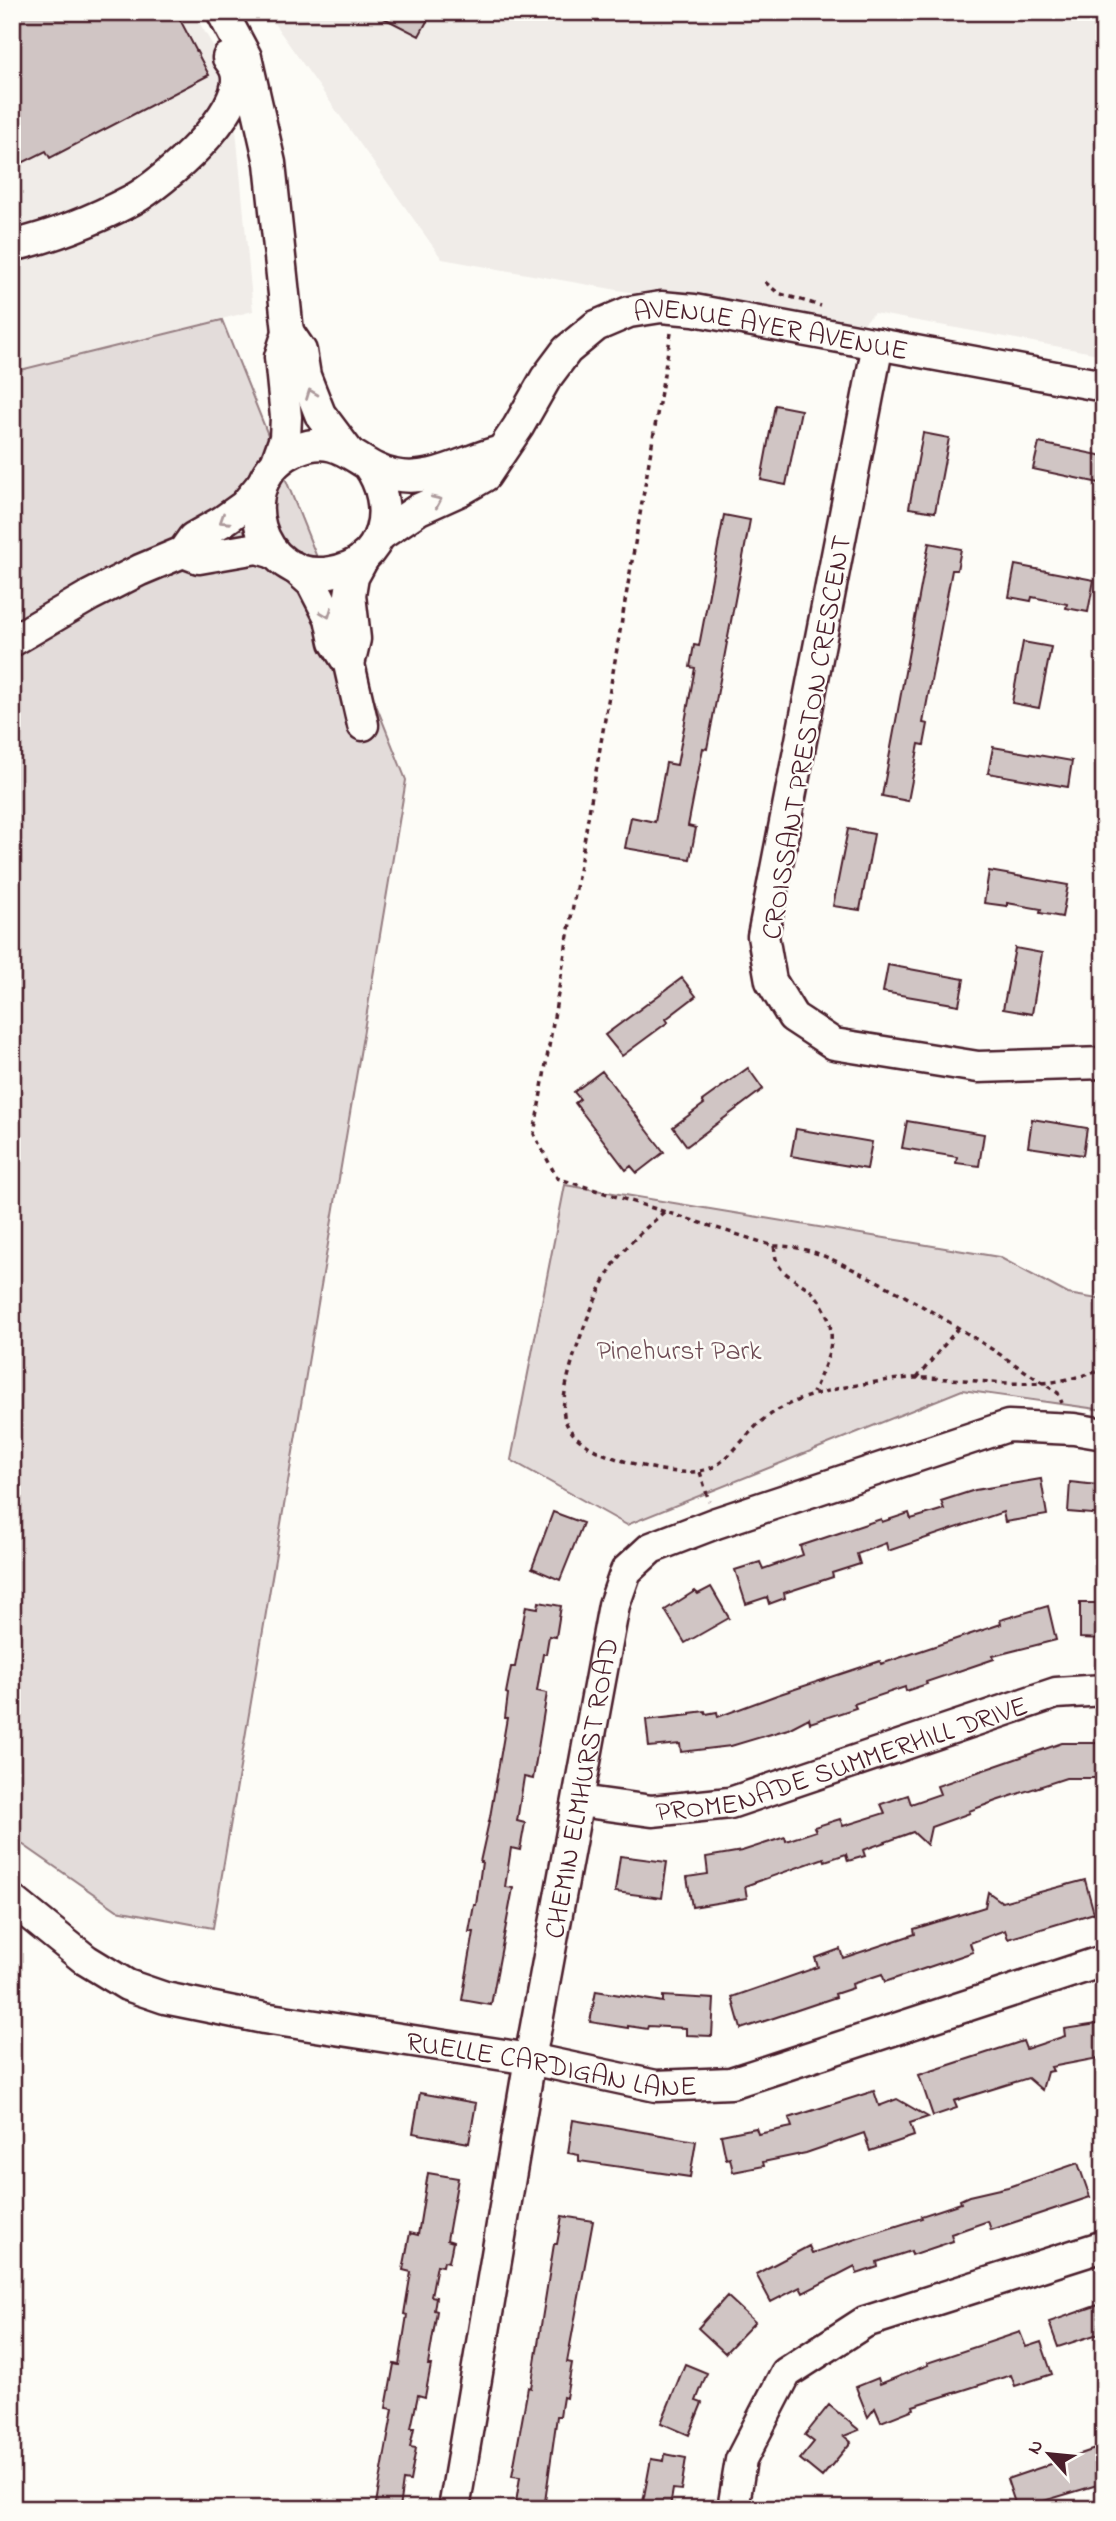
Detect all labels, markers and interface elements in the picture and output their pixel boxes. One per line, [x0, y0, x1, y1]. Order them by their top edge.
street label: AVENUE AYER AVENUE [631, 290, 911, 373]
one-way arrow [306, 388, 320, 400]
one-way arrow [430, 495, 442, 509]
one-way arrow [218, 511, 231, 524]
street label: CROISSANT PRESTON CRESCENT [753, 532, 864, 943]
one-way arrow [319, 606, 333, 618]
park label: Pinehurst Park [596, 1332, 762, 1373]
street label: CHEMIN ELMHURST ROAD [536, 1635, 631, 1942]
street label: PROMENADE SUMMERHILL DRIVE [654, 1687, 1034, 1834]
street label: RUELLE CARDIGAN LANE [403, 2023, 698, 2110]
north arrow [1014, 2420, 1084, 2490]
text: N [1021, 2435, 1051, 2459]

